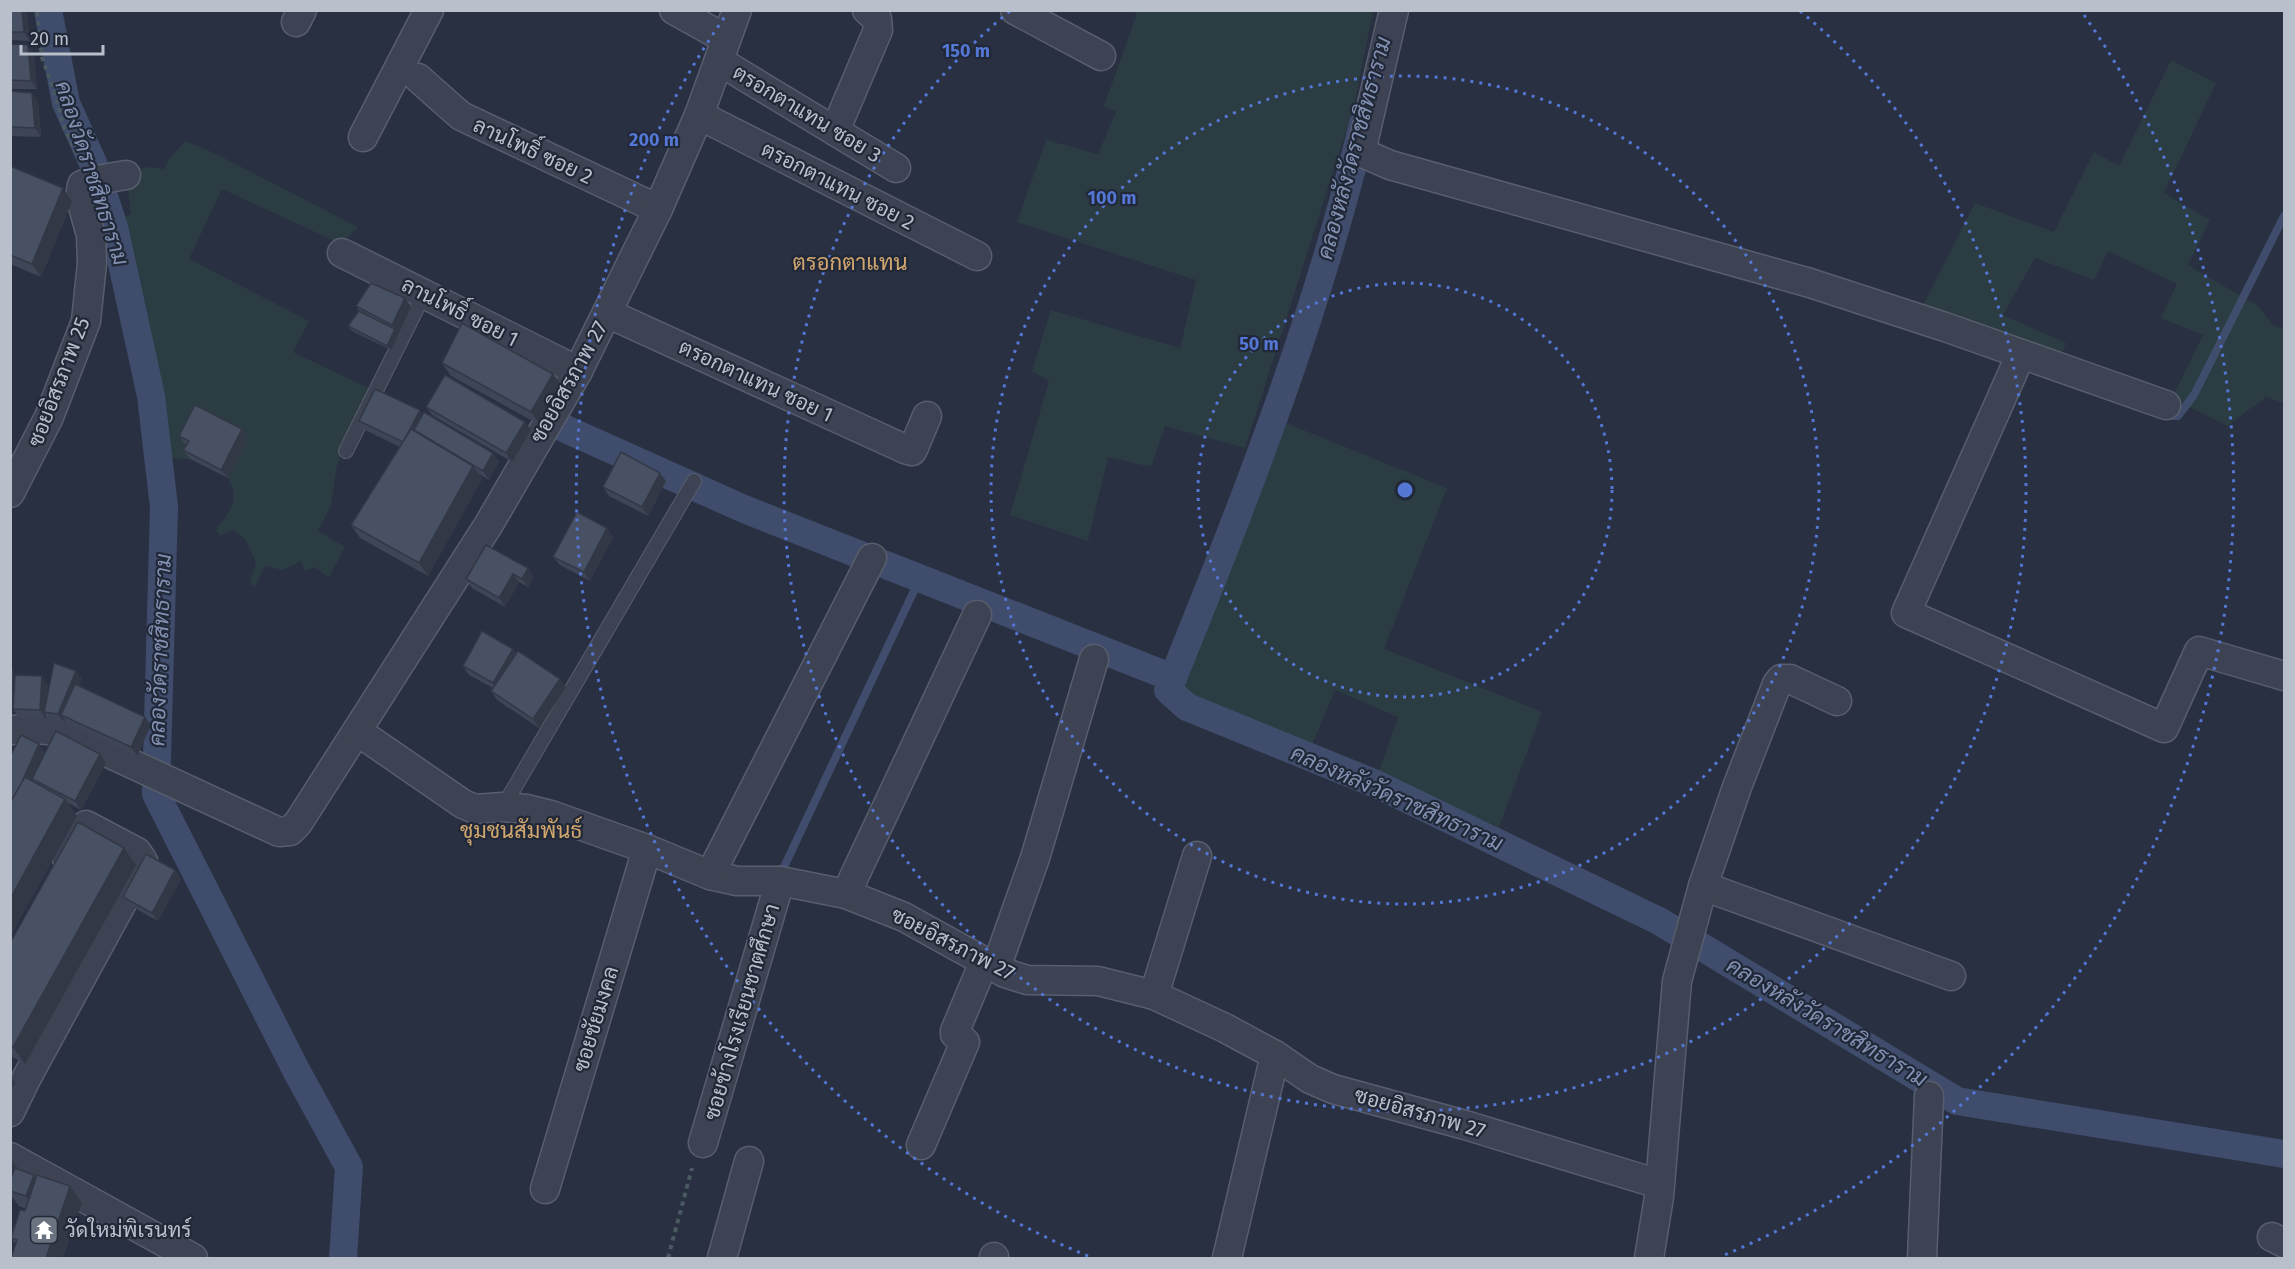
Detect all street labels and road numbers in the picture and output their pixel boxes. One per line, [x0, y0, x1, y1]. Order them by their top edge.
street label: ตรอกตาแทน ซอย 3 [728, 59, 886, 169]
street label: ลานโพธิ์ ซอย 2 [469, 106, 600, 190]
street label: ตรอกตาแทน ซอย 2 [757, 136, 919, 236]
street label: ลานโพธิ์ ซอย 1 [397, 265, 526, 353]
street label: ซอยอิสรภาพ 25 [22, 314, 96, 450]
street label: ซอยอิสรภาพ 27 [525, 317, 613, 447]
street label: ตรอกตาแทน ซอย 1 [675, 334, 837, 428]
street label: ซอยข้างโรงเรียนชาตศึกษา [699, 901, 785, 1123]
street label: ซอยอิสรภาพ 27 [887, 902, 1019, 986]
street label: ซอยชัยมงคล [568, 963, 624, 1075]
street label: ซอยอิสรภาพ 27 [1351, 1082, 1489, 1144]

